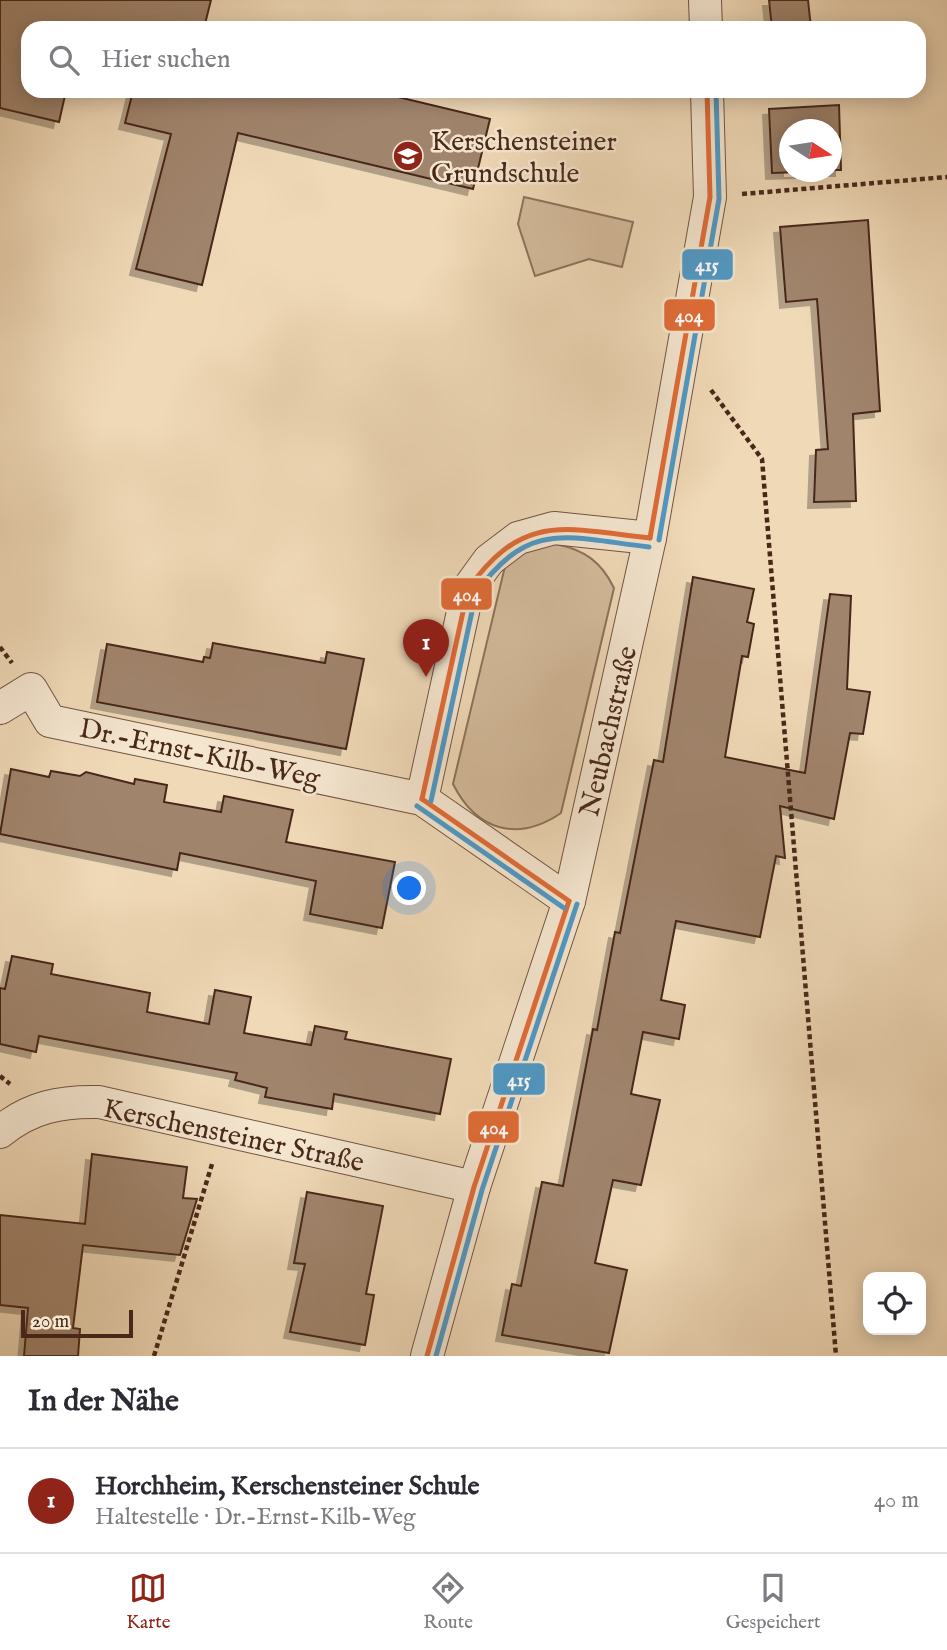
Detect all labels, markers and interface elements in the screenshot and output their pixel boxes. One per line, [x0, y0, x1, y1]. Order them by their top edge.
search box [21, 21, 926, 98]
icon: search [45, 41, 83, 79]
text: Hier suchen [101, 43, 231, 76]
north arrow [779, 119, 842, 182]
place label: Kerschensteiner Grundschule [431, 125, 617, 192]
school or university icon: Kerschensteiner Grundschule [391, 139, 425, 173]
line badge: 415 [681, 248, 734, 281]
text: 415 [695, 254, 719, 278]
line badge: 404 [663, 298, 716, 332]
text: 404 [675, 305, 704, 329]
line badge: 404 [440, 577, 493, 611]
text: 404 [453, 584, 482, 608]
pin: 1 [403, 619, 449, 677]
street label: Neubachstraße [573, 643, 646, 820]
street label: Dr.-Ernst-Kilb-Weg [76, 712, 324, 797]
your location [392, 871, 426, 905]
line badge: 415 [492, 1062, 546, 1096]
text: 415 [507, 1069, 531, 1093]
street label: Kerschensteiner Straße [100, 1092, 367, 1181]
line badge: 404 [467, 1110, 520, 1144]
text: 404 [480, 1117, 509, 1141]
map controls [863, 1272, 926, 1335]
button: locate [863, 1272, 926, 1335]
scale bar [21, 1307, 133, 1339]
text: 20 m [32, 1310, 69, 1334]
text: In der Nähe [28, 1383, 179, 1421]
text: Horchheim, Kerschensteiner Schule [95, 1470, 479, 1503]
text: 1 [47, 1486, 55, 1515]
text: 40 m [874, 1486, 919, 1515]
text: Haltestelle · Dr.-Ernst-Kilb-Weg [95, 1503, 416, 1532]
tab: Karte [126, 1569, 171, 1635]
tab: Route [423, 1569, 473, 1635]
tab: Gespeichert [726, 1569, 821, 1635]

